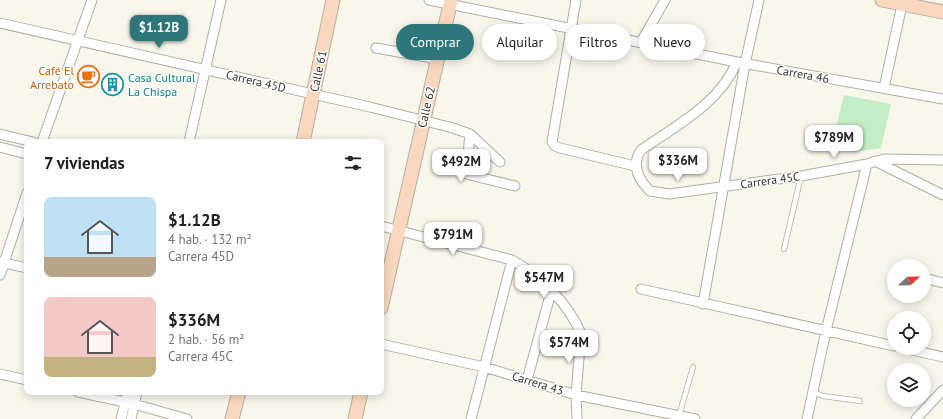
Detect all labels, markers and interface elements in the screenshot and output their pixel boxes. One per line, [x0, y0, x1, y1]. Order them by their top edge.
pin: $1.12B [126, 15, 192, 49]
text: $1.12B [139, 19, 179, 36]
chip: Comprar [396, 24, 474, 60]
chip: Alquilar [482, 24, 557, 60]
chip: Filtros [565, 24, 631, 60]
chip: Nuevo [639, 24, 705, 60]
street label: Calle 61 [306, 49, 330, 93]
street label: Carrera 46 [776, 62, 830, 86]
place label: Café El Arrebato [30, 63, 74, 92]
cafe icon: Café El Arrebato [76, 64, 102, 90]
street label: Carrera 45D [225, 67, 288, 95]
place label: Casa Cultural La Chispa [128, 70, 196, 99]
building icon: Casa Cultural La Chispa [99, 71, 125, 97]
street label: Calle 62 [414, 85, 438, 129]
pin: $789M [806, 125, 862, 159]
text: $789M [814, 129, 854, 146]
pin: $336M [650, 148, 706, 182]
pin: $492M [433, 149, 489, 183]
text: 7 viviendas [44, 152, 125, 174]
icon: filters [342, 152, 364, 174]
text: $336M [658, 152, 698, 169]
text: $492M [441, 153, 481, 170]
street label: Carrera 45C [739, 168, 801, 192]
text: $1.12B [168, 209, 221, 231]
icon: home [76, 213, 124, 261]
pin: $791M [425, 222, 481, 256]
text: $791M [433, 226, 473, 243]
text: 4 hab. · 132 m² [168, 231, 252, 248]
text: Carrera 45D [168, 248, 234, 265]
north arrow [887, 259, 931, 303]
map controls [887, 259, 931, 407]
pin: $547M [516, 265, 572, 299]
text: $547M [524, 269, 564, 286]
text: $336M [168, 309, 220, 331]
button: locate [887, 311, 931, 355]
icon: home [76, 313, 124, 361]
pin: $574M [541, 330, 597, 364]
text: 2 hab. · 56 m² [168, 331, 244, 348]
text: $574M [549, 334, 589, 351]
text: Carrera 45C [168, 348, 233, 365]
button: layers [887, 363, 931, 407]
street label: Carrera 43 [510, 368, 566, 398]

